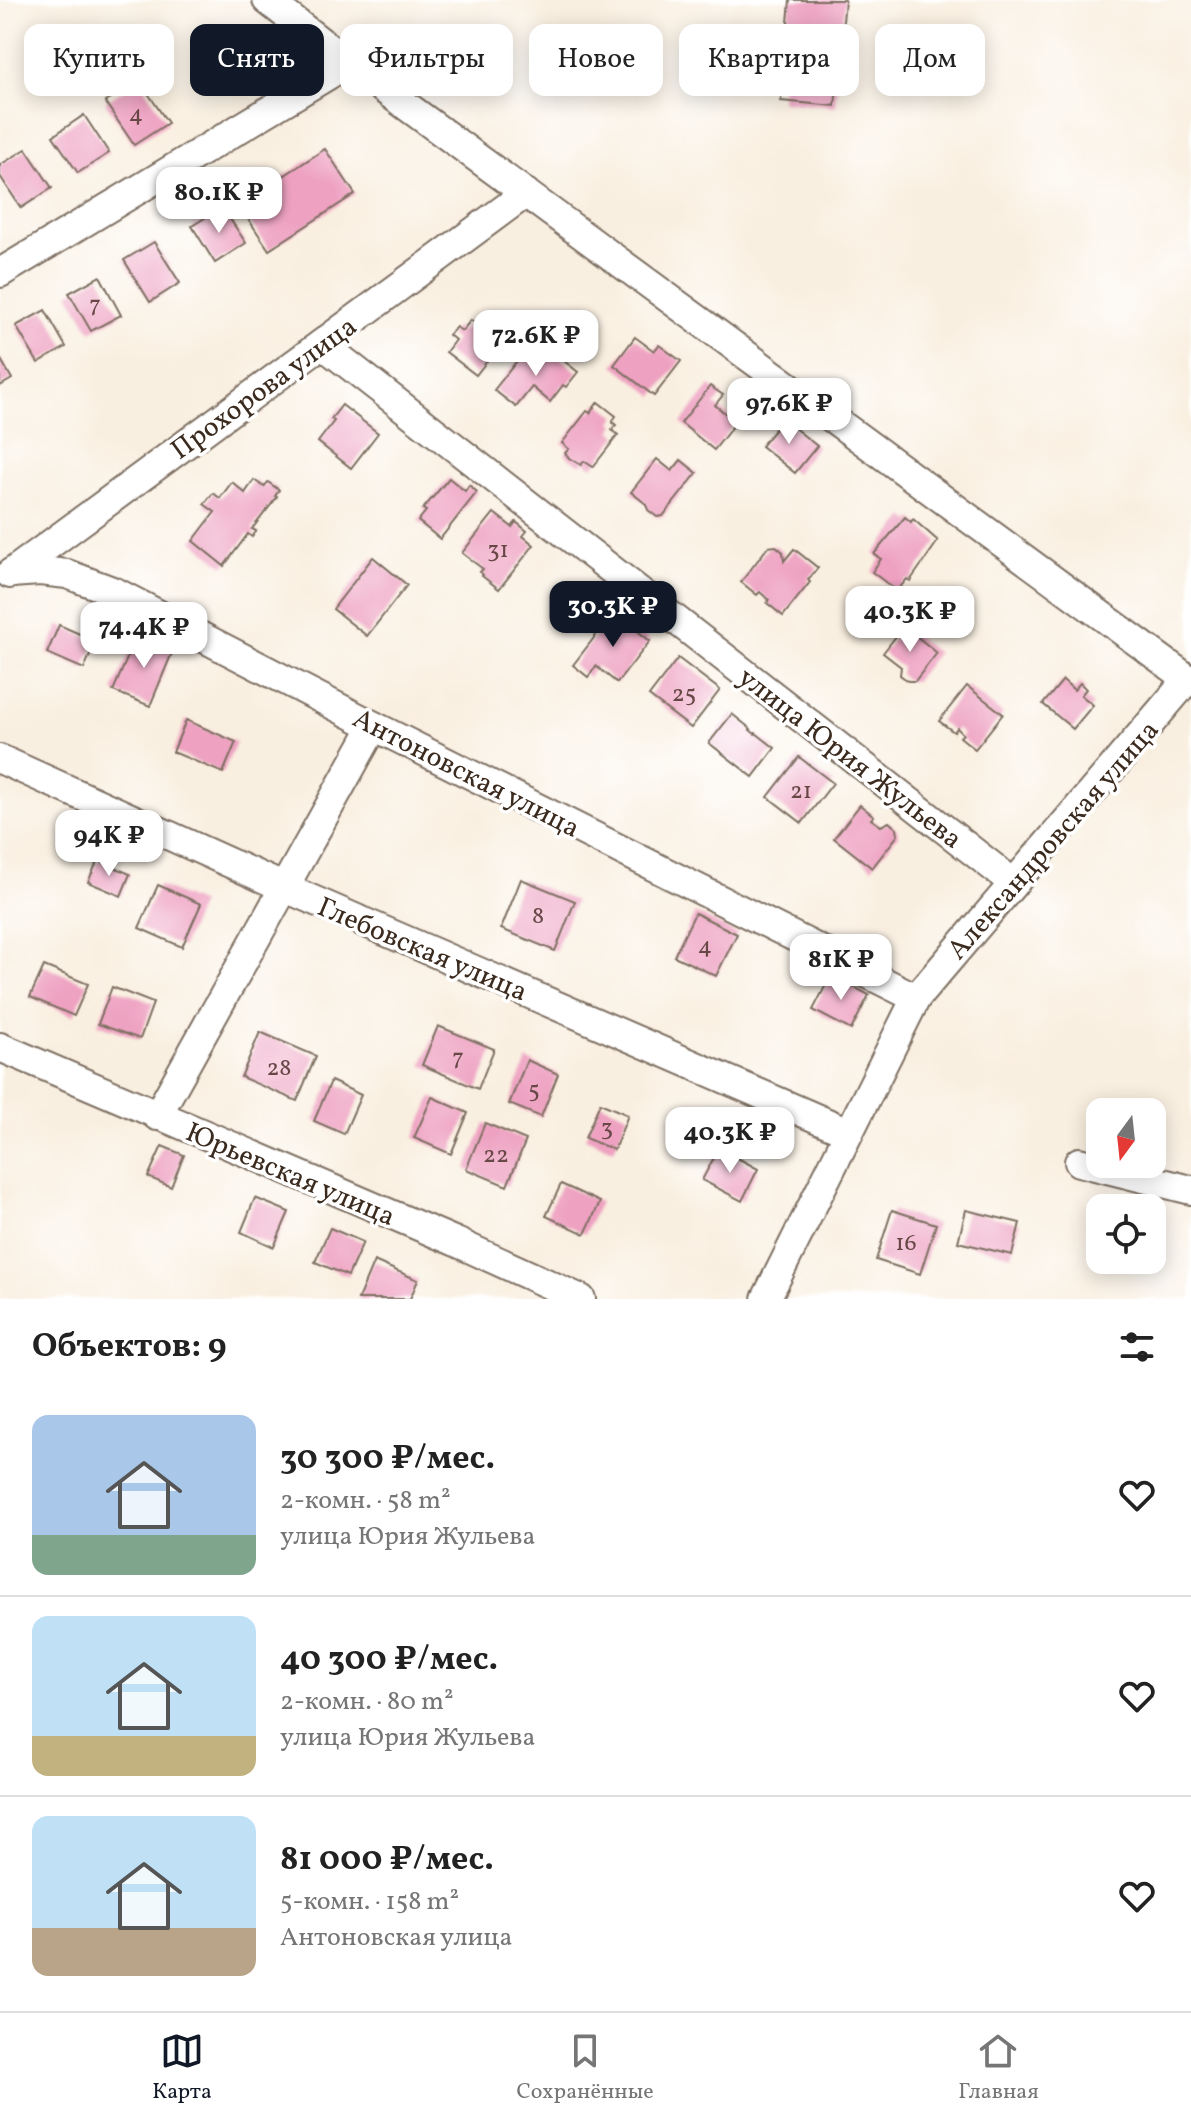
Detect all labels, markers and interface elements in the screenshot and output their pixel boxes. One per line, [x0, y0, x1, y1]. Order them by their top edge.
chip: Купить [24, 24, 174, 96]
chip: Снять [190, 24, 324, 96]
chip: Фильтры [340, 24, 513, 96]
chip: Новое [529, 24, 663, 96]
chip: Квартира [679, 24, 859, 96]
chip: Дом [875, 24, 985, 96]
house number: 4 [129, 98, 143, 132]
pin: 80.1K ₽ [145, 167, 293, 235]
text: 80.1K ₽ [174, 175, 264, 211]
house number: 7 [89, 289, 101, 323]
street label: Прохорова улица [163, 308, 366, 470]
pin: 72.6K ₽ [462, 310, 610, 378]
text: 72.6K ₽ [491, 318, 581, 354]
pin: 97.6K ₽ [715, 378, 863, 446]
text: 97.6K ₽ [745, 386, 833, 422]
house number: 31 [487, 534, 509, 568]
pin: 30.3K ₽ [539, 581, 687, 649]
pin: 40.3K ₽ [836, 586, 984, 654]
text: 30.3K ₽ [568, 589, 658, 625]
text: 40.3K ₽ [863, 594, 957, 630]
pin: 74.4K ₽ [70, 602, 218, 670]
text: 74.4K ₽ [98, 610, 190, 646]
street label: улица Юрия Жульева [729, 659, 970, 859]
house number: 25 [672, 678, 696, 712]
street label: Антоновская улица [345, 700, 586, 848]
street label: Александровская улица [939, 712, 1169, 969]
house number: 21 [790, 775, 812, 809]
pin: 94K ₽ [53, 810, 165, 878]
text: 94K ₽ [73, 818, 145, 854]
street label: Глебовская улица [311, 888, 533, 1012]
house number: 8 [532, 900, 544, 934]
house number: 4 [698, 930, 712, 964]
pin: 81K ₽ [785, 934, 897, 1002]
text: 81K ₽ [808, 942, 874, 978]
house number: 7 [452, 1042, 464, 1076]
house number: 28 [266, 1052, 292, 1086]
house number: 5 [528, 1074, 540, 1108]
north arrow [1086, 1098, 1166, 1178]
map controls [1086, 1098, 1166, 1274]
pin: 40.3K ₽ [656, 1107, 804, 1175]
house number: 3 [601, 1112, 613, 1146]
street label: Юрьевская улица [179, 1114, 401, 1237]
text: 40.3K ₽ [683, 1115, 777, 1151]
house number: 22 [483, 1139, 509, 1173]
button: locate [1086, 1194, 1166, 1274]
house number: 16 [895, 1227, 917, 1261]
text: Объектов: 9 [32, 1324, 227, 1371]
icon: filters [1115, 1325, 1159, 1369]
text: 30 300 ₽/мес. [280, 1436, 495, 1483]
icon: home [96, 1447, 192, 1543]
icon: heart [1115, 1473, 1159, 1517]
text: 2-комн. · 58 m² [280, 1483, 451, 1519]
text: улица Юрия Жульева [280, 1519, 535, 1555]
text: 40 300 ₽/мес. [280, 1637, 498, 1684]
icon: home [96, 1648, 192, 1744]
icon: heart [1115, 1674, 1159, 1718]
text: 2-комн. · 80 m² [280, 1684, 454, 1720]
text: улица Юрия Жульева [280, 1720, 535, 1756]
text: 81 000 ₽/мес. [280, 1837, 494, 1884]
icon: home [96, 1848, 192, 1944]
icon: heart [1115, 1874, 1159, 1918]
text: 5-комн. · 158 m² [280, 1884, 459, 1920]
text: Антоновская улица [280, 1920, 513, 1956]
tab: Карта [152, 2029, 212, 2108]
tab: Сохранённые [516, 2029, 654, 2108]
tab: Главная [958, 2029, 1039, 2108]

